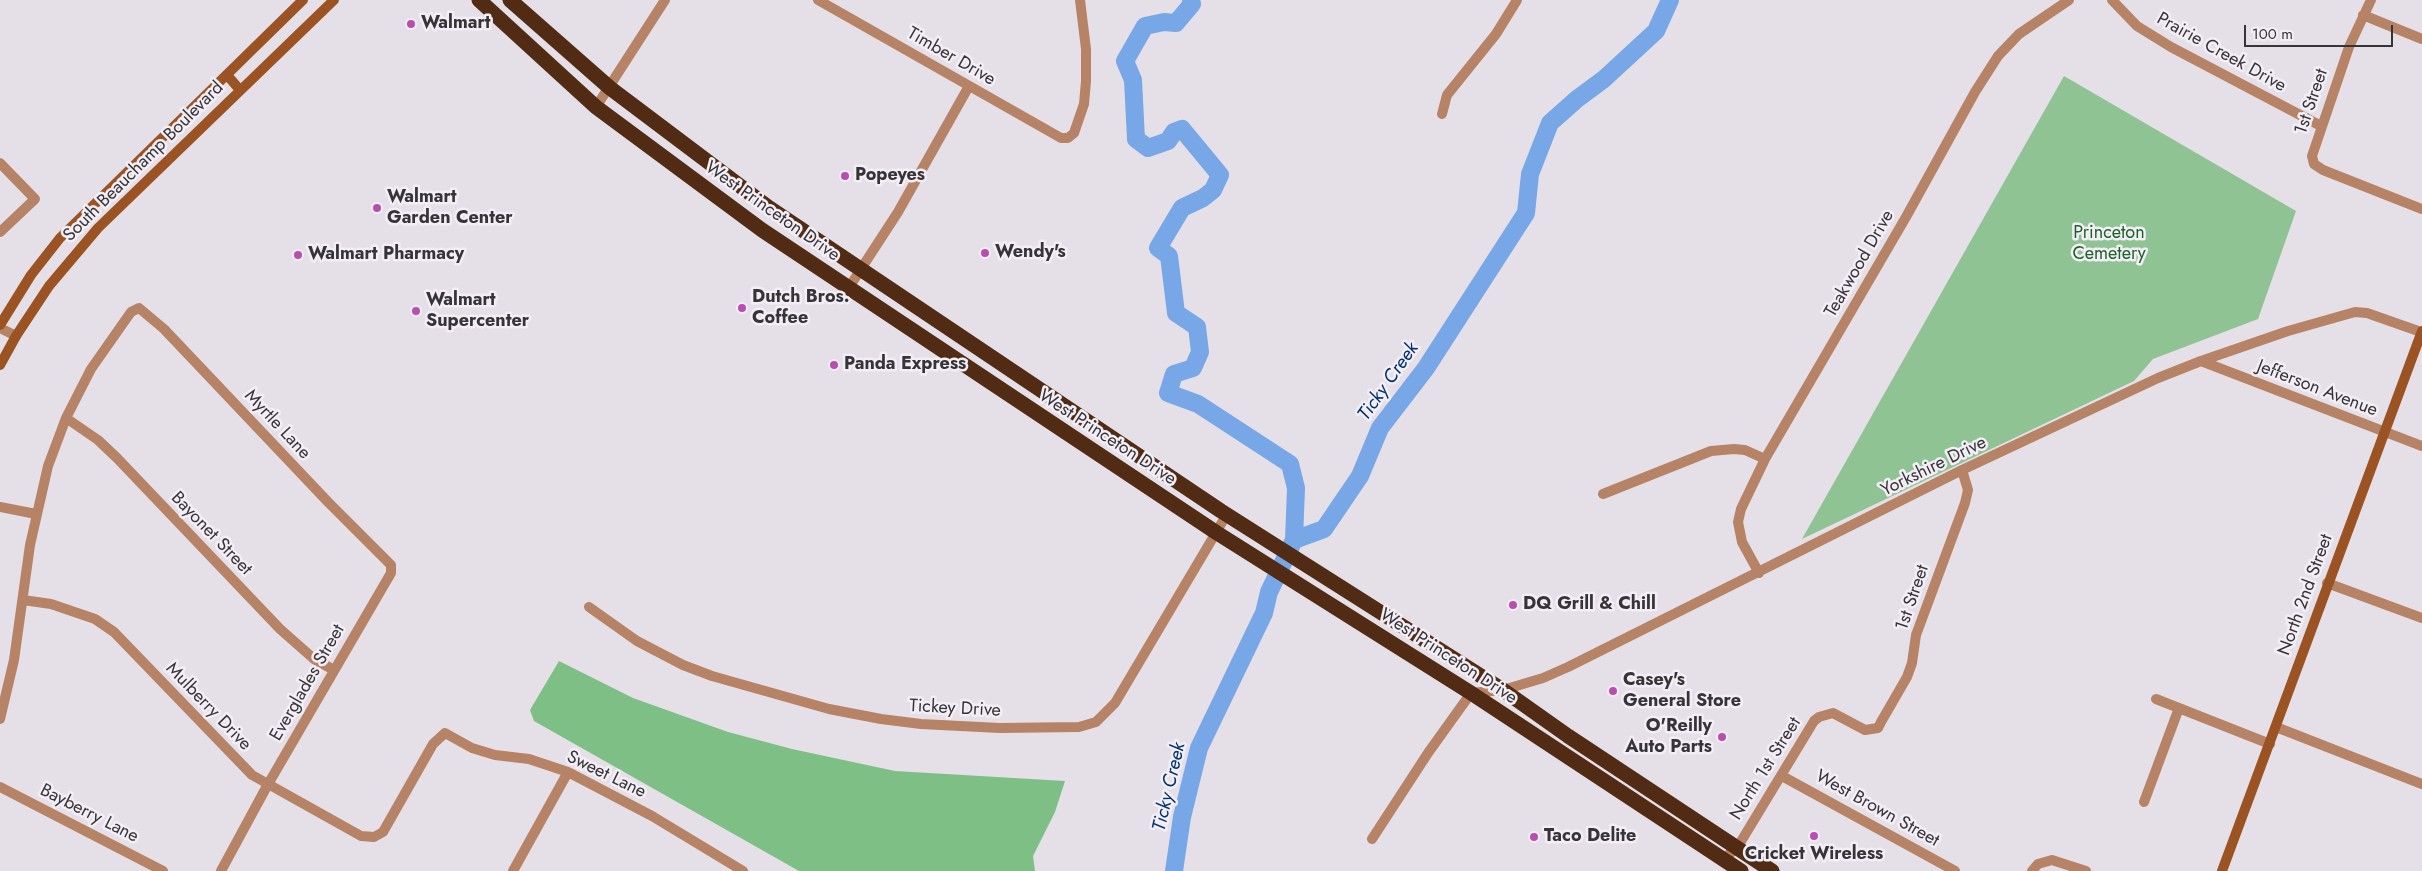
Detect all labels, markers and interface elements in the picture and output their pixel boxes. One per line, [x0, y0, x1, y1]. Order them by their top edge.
street label: Prairie Creek Drive [2153, 8, 2289, 98]
place label: Walmart [421, 13, 491, 35]
scale bar [2247, 15, 2396, 47]
marker: Walmart [405, 18, 417, 30]
street label: Timber Drive [903, 23, 999, 91]
text: 100 m [2252, 23, 2293, 45]
street label: 1st Street [2291, 66, 2333, 138]
street label: South Beauchamp Boulevard [59, 77, 229, 247]
street label: West Princeton Drive [701, 157, 843, 267]
place label: Popeyes [855, 165, 925, 187]
marker: Popeyes [839, 170, 851, 182]
place label: Walmart Garden Center [387, 187, 513, 230]
marker: Walmart Garden Center [371, 202, 383, 214]
street label: Teakwood Drive [1821, 207, 1899, 321]
park label: Princeton Cemetery [2072, 223, 2146, 266]
place label: Wendy's [995, 242, 1066, 264]
place label: Walmart Pharmacy [308, 244, 464, 266]
marker: Wendy's [979, 247, 991, 259]
marker: Walmart Pharmacy [292, 249, 304, 261]
place label: Dutch Bros. Coffee [752, 287, 850, 330]
place label: Walmart Supercenter [426, 290, 529, 332]
marker: Dutch Bros. Coffee [736, 302, 748, 314]
marker: Walmart Supercenter [410, 305, 422, 317]
water label: Ticky Creek [1354, 339, 1424, 425]
place label: Panda Express [844, 354, 966, 376]
street label: Jefferson Avenue [2254, 356, 2380, 422]
marker: Panda Express [828, 359, 840, 371]
street label: Myrtle Lane [239, 386, 315, 464]
street label: West Princeton Drive [1034, 386, 1180, 490]
street label: Yorkshire Drive [1878, 432, 1990, 502]
street label: Bayonet Street [166, 488, 256, 580]
street label: North 2nd Street [2274, 531, 2338, 659]
street label: 1st Street [1892, 562, 1934, 634]
place label: DQ Grill & Chill [1523, 594, 1656, 616]
marker: DQ Grill & Chill [1507, 599, 1519, 611]
street label: West Princeton Drive [1375, 605, 1521, 709]
street label: Everglades Street [266, 621, 350, 745]
street label: Mulberry Drive [161, 659, 255, 755]
place label: Casey's General Store [1623, 670, 1741, 712]
marker: Casey's General Store [1607, 685, 1619, 697]
street label: Tickey Drive [909, 696, 1001, 722]
street label: North 1st Street [1726, 714, 1806, 824]
place label: O'Reilly Auto Parts [1625, 716, 1712, 759]
marker: O'Reilly Auto Parts [1716, 731, 1728, 743]
water label: Ticky Creek [1149, 740, 1191, 834]
street label: Sweet Lane [563, 747, 649, 803]
street label: West Brown Street [1811, 766, 1943, 852]
street label: Bayberry Lane [36, 780, 142, 848]
place label: Taco Delite [1544, 826, 1636, 848]
marker: Cricket Wireless [1808, 830, 1820, 842]
marker: Taco Delite [1528, 831, 1540, 843]
place label: Cricket Wireless [1745, 844, 1883, 866]

